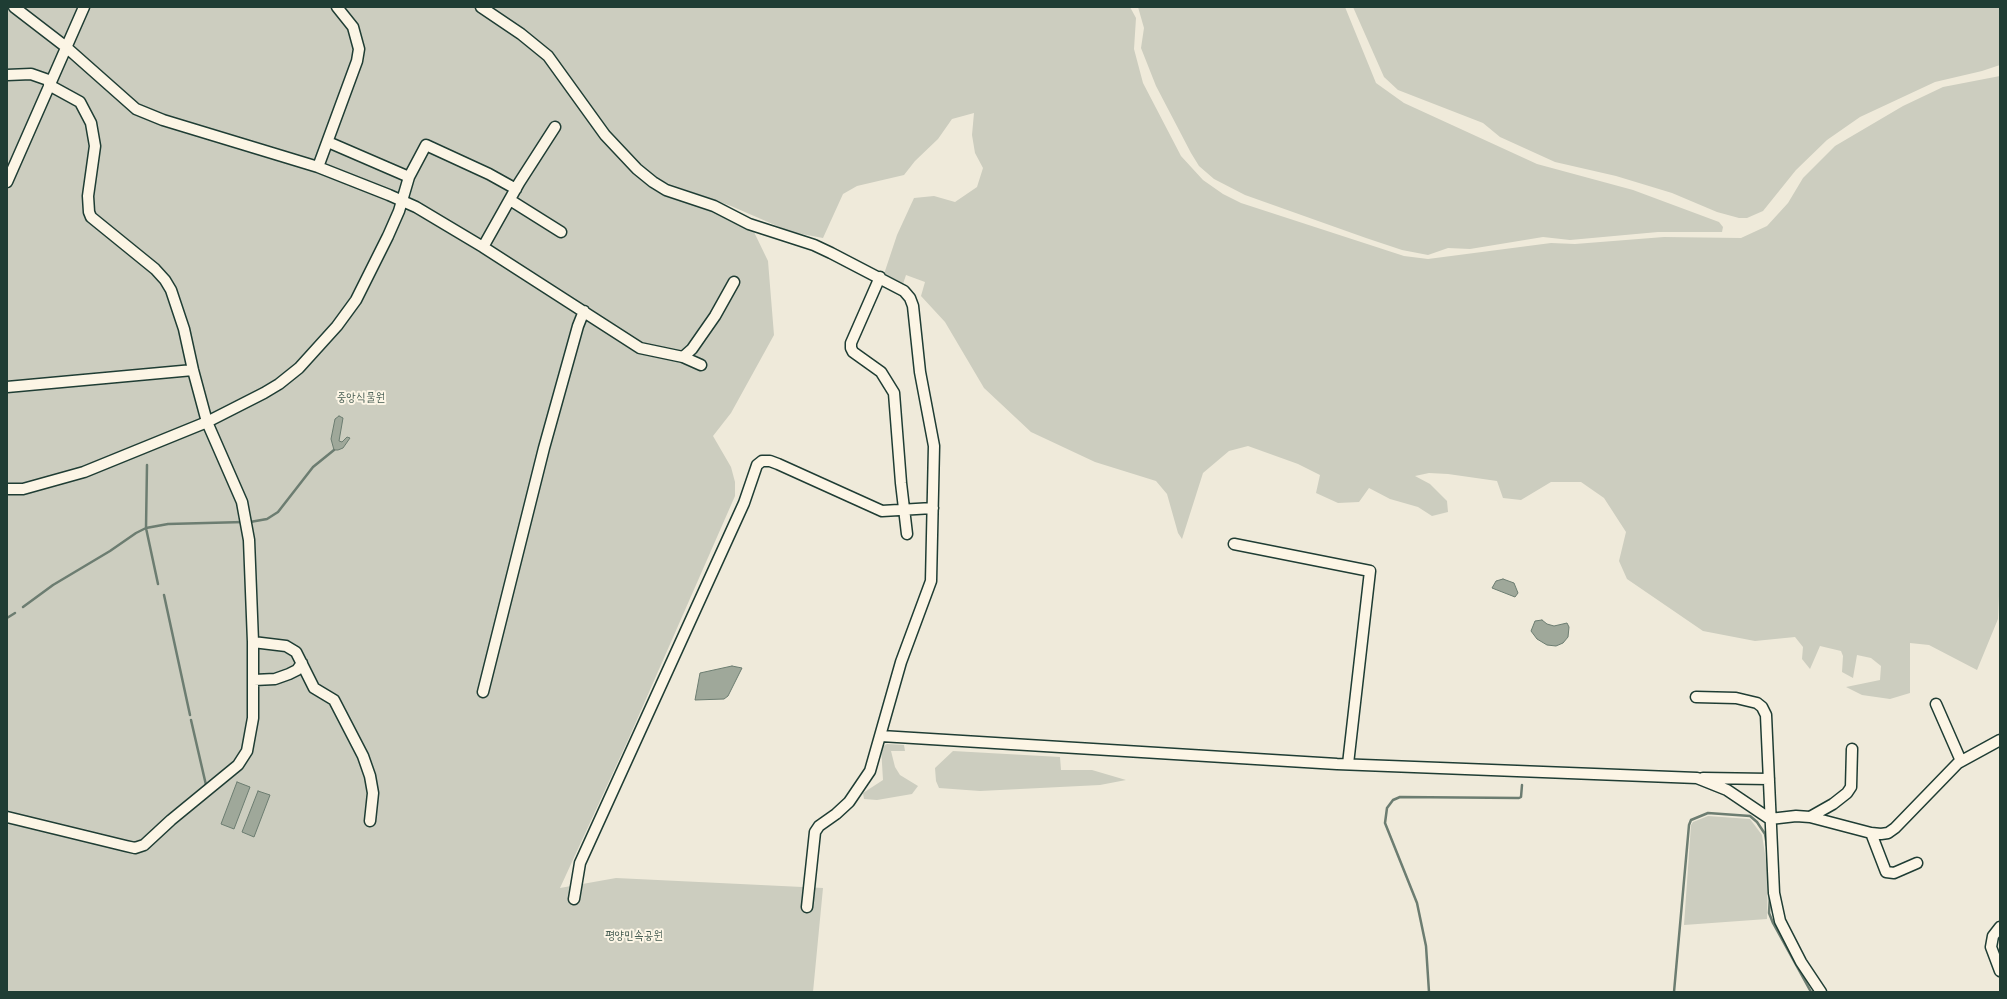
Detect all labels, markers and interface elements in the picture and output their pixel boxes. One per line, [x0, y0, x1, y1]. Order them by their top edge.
park label: 중앙식물원 [337, 390, 385, 404]
park label: 평양민속공원 [605, 928, 663, 942]

